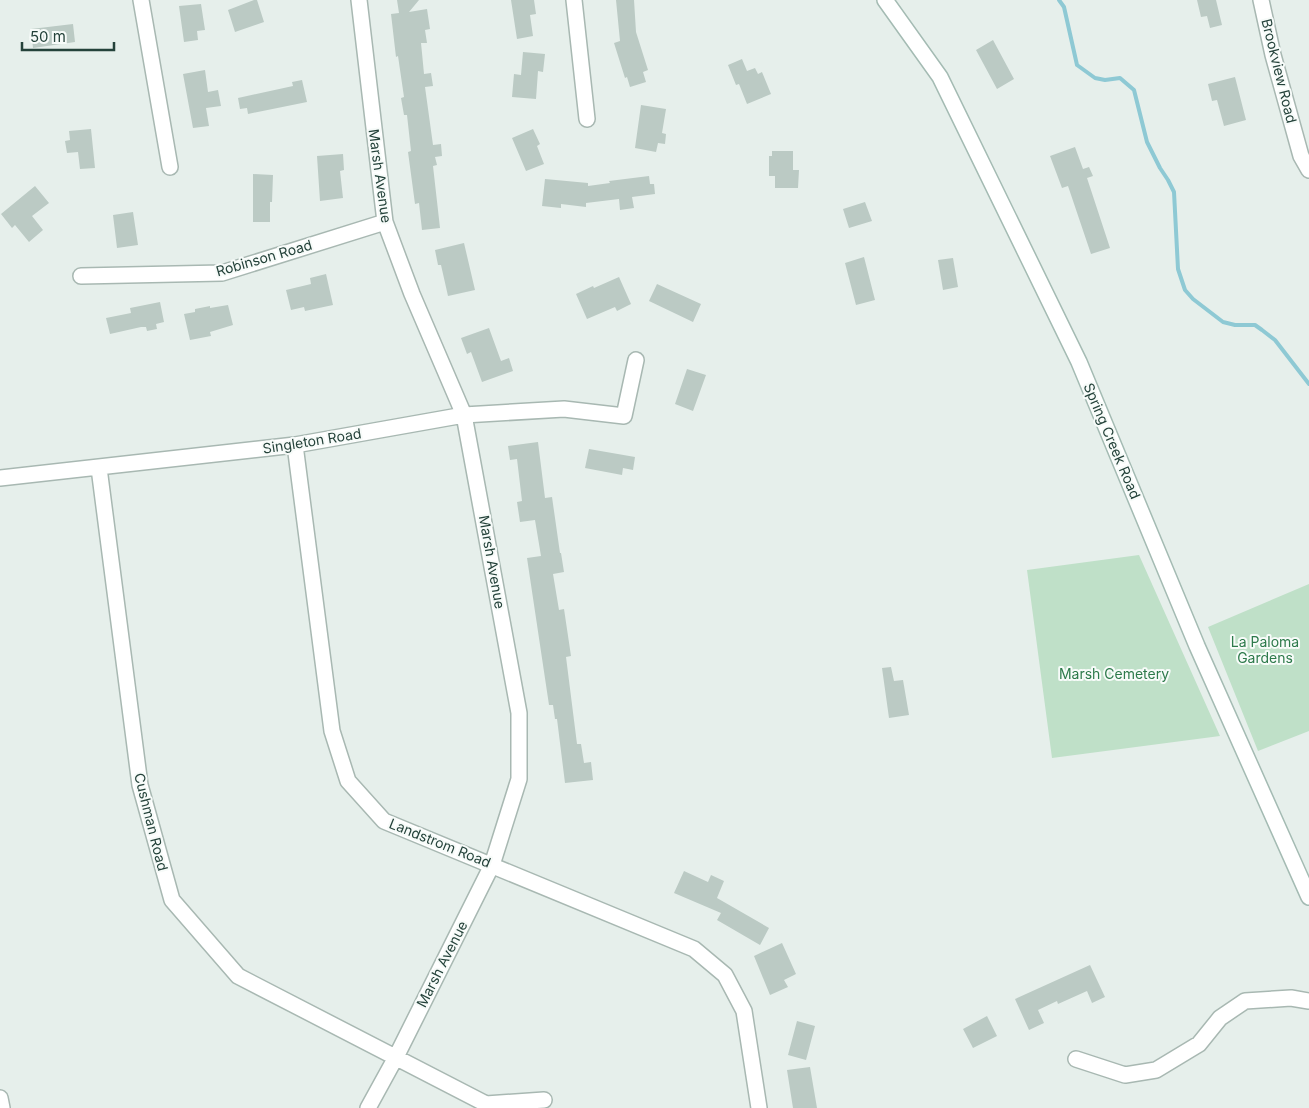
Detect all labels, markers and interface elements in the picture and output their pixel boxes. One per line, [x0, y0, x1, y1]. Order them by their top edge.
street label: Brookview Road [1258, 17, 1301, 125]
scale bar [22, 20, 115, 52]
text: 50 m [30, 27, 66, 46]
street label: Marsh Avenue [365, 128, 395, 224]
street label: Robinson Road [214, 236, 314, 279]
street label: Spring Creek Road [1080, 380, 1145, 501]
street label: Singleton Road [261, 424, 362, 457]
street label: Marsh Avenue [476, 514, 509, 610]
park label: La Paloma Gardens [1231, 633, 1299, 666]
park label: Marsh Cemetery [1059, 665, 1169, 682]
street label: Cushman Road [131, 771, 172, 873]
street label: Landstrom Road [387, 814, 493, 871]
street label: Marsh Avenue [413, 918, 471, 1010]

